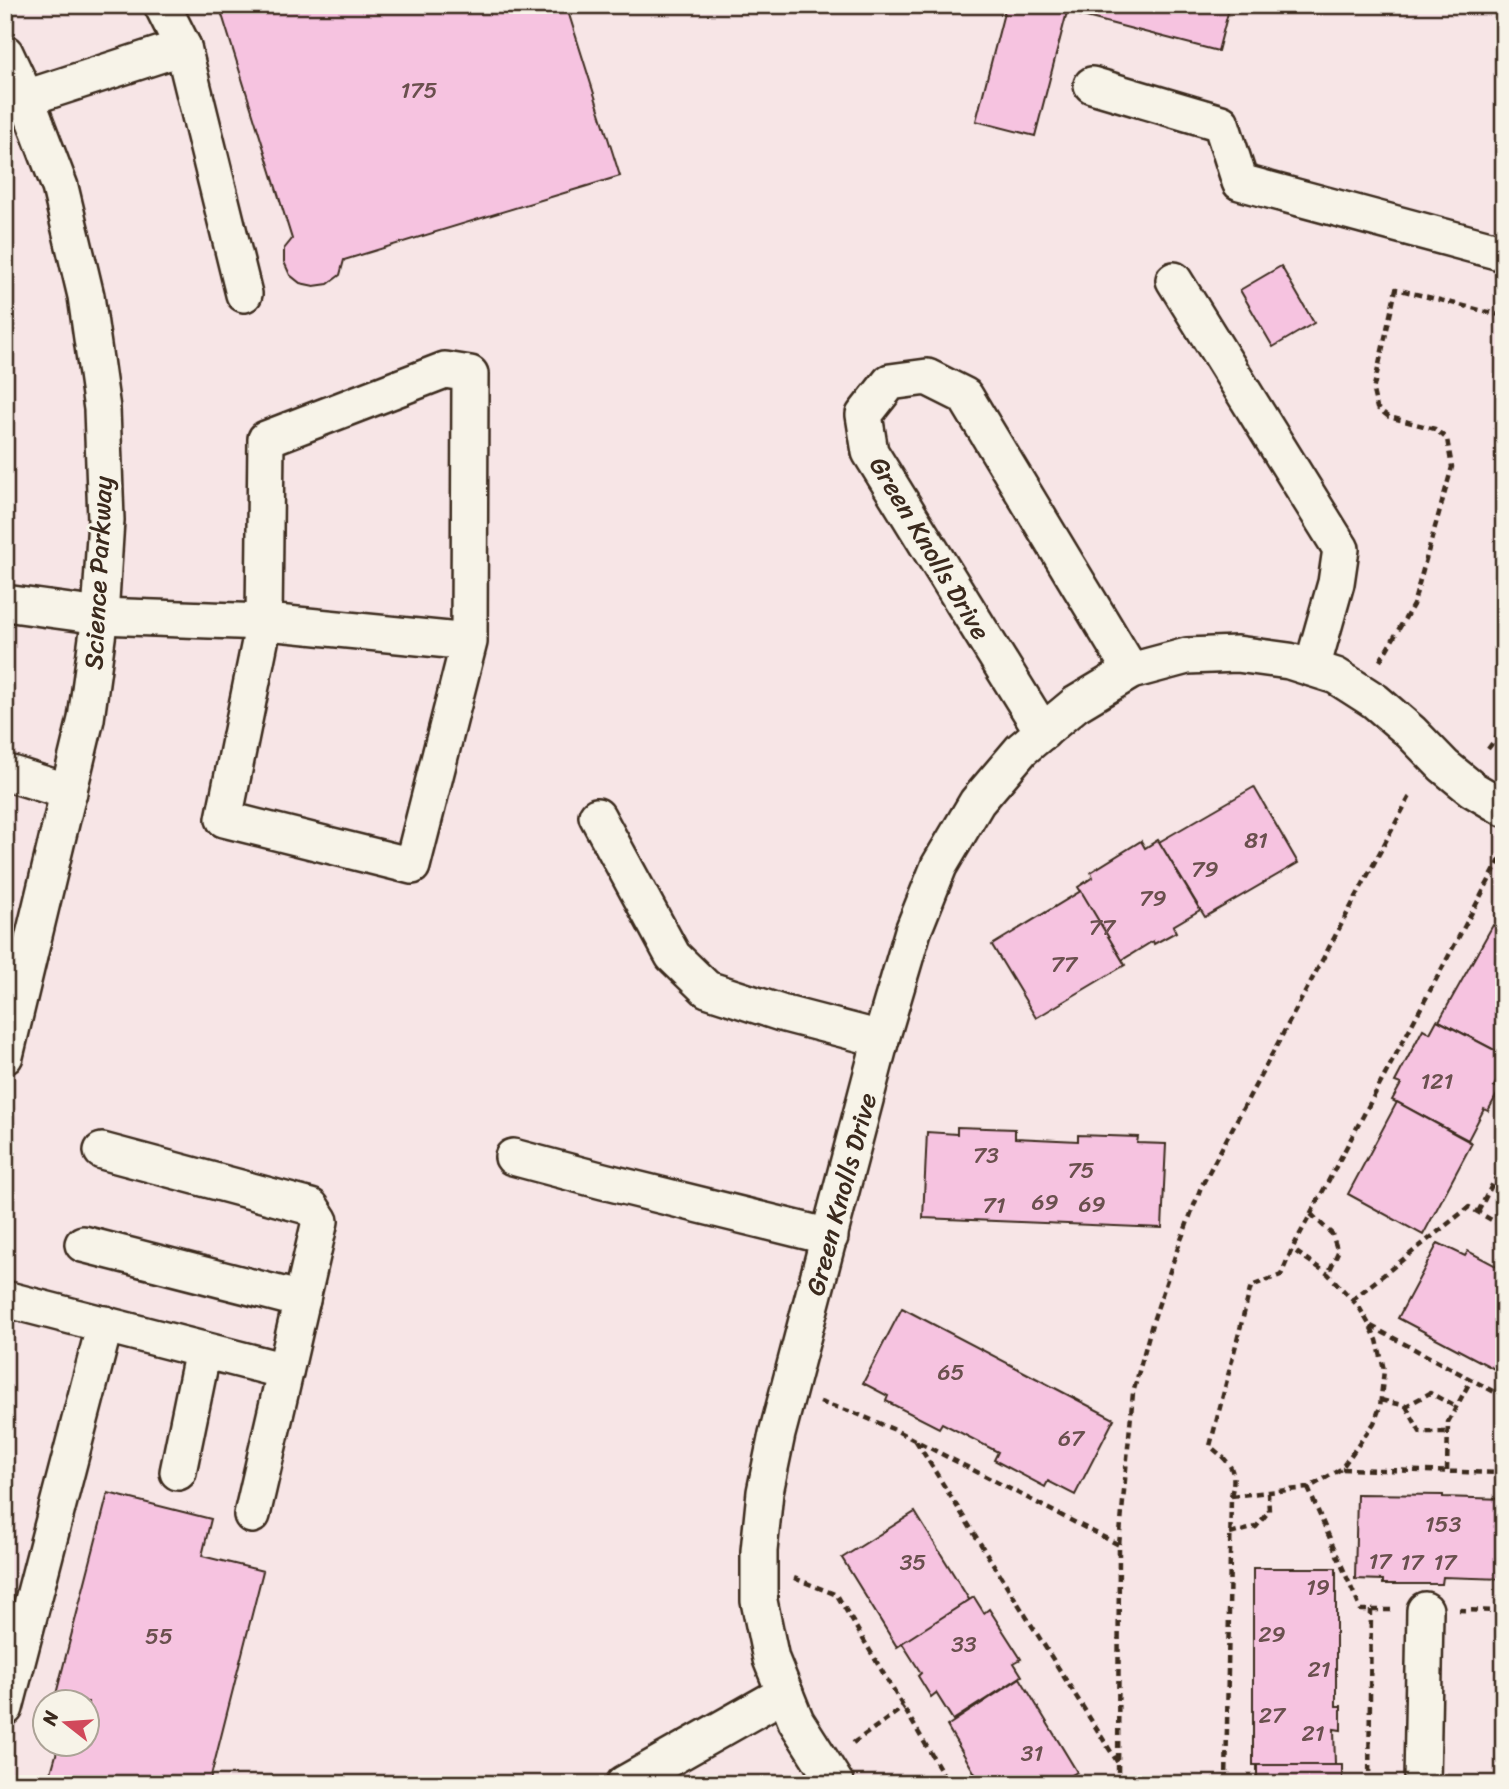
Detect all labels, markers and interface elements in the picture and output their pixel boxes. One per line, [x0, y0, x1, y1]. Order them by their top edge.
house number: 175 [400, 70, 438, 111]
street label: Green Knolls Drive [857, 447, 1003, 649]
street label: Science Parkway [70, 474, 126, 671]
house number: 81 [1244, 820, 1268, 861]
house number: 79 [1191, 849, 1219, 890]
house number: 79 [1139, 878, 1167, 919]
house number: 77 [1089, 907, 1117, 948]
house number: 77 [1051, 944, 1079, 985]
house number: 121 [1420, 1061, 1454, 1102]
street label: Green Knolls Drive [792, 1087, 890, 1301]
house number: 73 [973, 1135, 999, 1176]
house number: 75 [1067, 1150, 1095, 1191]
house number: 69 [1031, 1182, 1059, 1223]
house number: 69 [1078, 1184, 1106, 1225]
house number: 71 [983, 1185, 1006, 1226]
house number: 65 [937, 1352, 965, 1393]
house number: 67 [1058, 1418, 1086, 1459]
house number: 153 [1425, 1504, 1462, 1545]
house number: 17 [1369, 1541, 1393, 1582]
house number: 35 [900, 1542, 926, 1583]
house number: 17 [1401, 1542, 1425, 1583]
house number: 17 [1434, 1542, 1458, 1583]
house number: 19 [1306, 1567, 1330, 1608]
house number: 29 [1258, 1614, 1286, 1655]
house number: 55 [145, 1616, 173, 1657]
house number: 33 [951, 1624, 977, 1665]
house number: 21 [1307, 1649, 1331, 1690]
north arrow [32, 1688, 102, 1758]
house number: 27 [1259, 1695, 1287, 1736]
text: N [32, 1706, 68, 1730]
house number: 21 [1301, 1713, 1325, 1754]
house number: 31 [1021, 1733, 1043, 1774]

